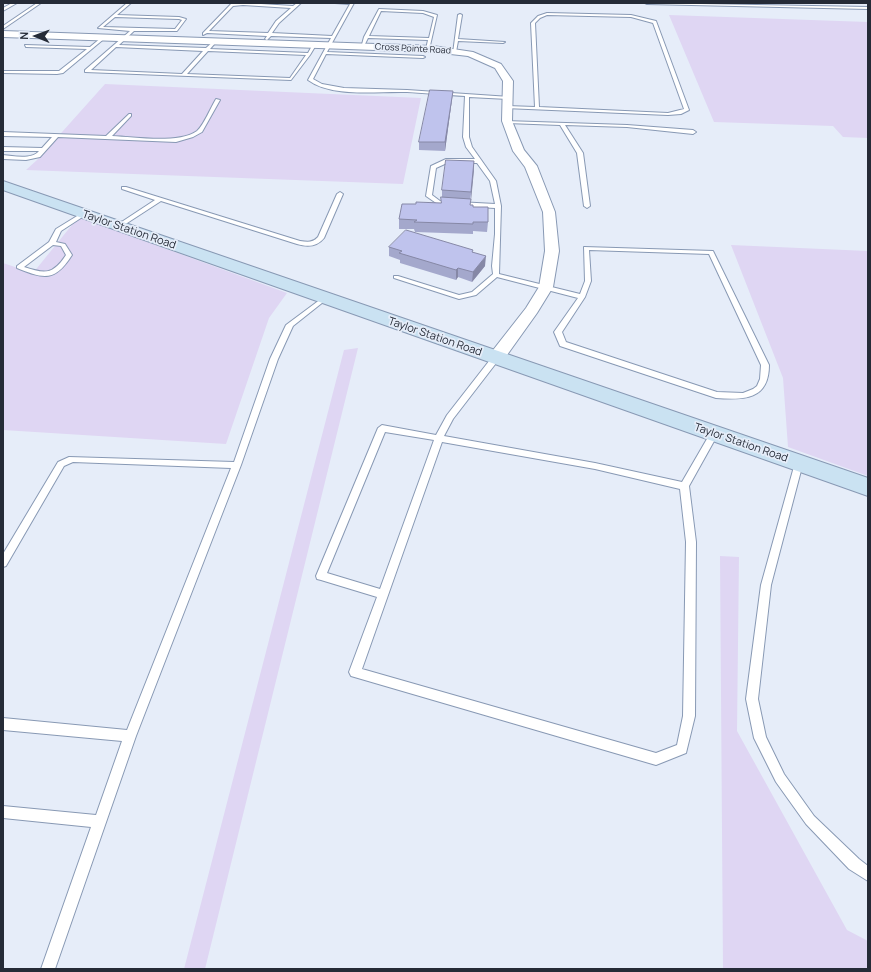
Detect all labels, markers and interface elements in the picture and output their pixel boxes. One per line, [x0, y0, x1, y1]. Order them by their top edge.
north arrow [16, 16, 56, 56]
text: N [16, 32, 31, 40]
street label: Cross Pointe Road [375, 42, 451, 56]
street label: Taylor Station Road [80, 208, 178, 252]
street label: Taylor Station Road [386, 315, 484, 359]
street label: Taylor Station Road [692, 421, 790, 465]

